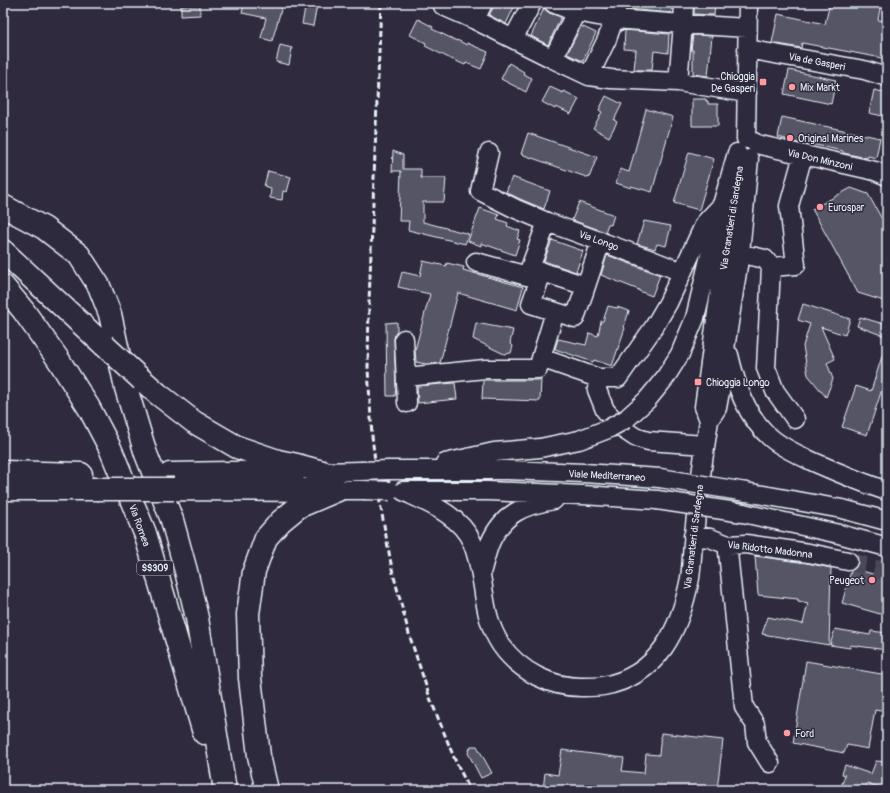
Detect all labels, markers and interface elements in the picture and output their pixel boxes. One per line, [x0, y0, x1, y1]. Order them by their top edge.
street label: Via de Gasperi [787, 51, 846, 73]
place label: Chioggia De Gasperi [711, 71, 755, 95]
marker: Chioggia De Gasperi [758, 77, 768, 87]
marker: Mix Markt [787, 82, 797, 92]
place label: Mix Markt [800, 82, 841, 94]
marker: Original Marines [785, 133, 795, 143]
place label: Original Marines [798, 133, 864, 145]
street label: Via Don Minzoni [786, 147, 854, 173]
street label: Via Granatieri di Sardegna [718, 165, 746, 271]
marker: Eurospar [815, 202, 825, 212]
place label: Eurospar [828, 202, 865, 214]
street label: Via Longo [577, 228, 621, 254]
marker: Chioggia Longo [693, 377, 703, 387]
place label: Chioggia Longo [706, 377, 770, 389]
street label: Viale Mediterraneo [568, 468, 646, 484]
street label: Via Granatieri di Sardegna [682, 484, 706, 590]
street label: Via Romea [126, 503, 152, 548]
street label: Via Ridotto Madonna [727, 539, 813, 561]
road number: SS309 [137, 561, 173, 575]
place label: Peugeot [829, 575, 865, 587]
marker: Peugeot [867, 575, 877, 585]
marker: Ford [782, 728, 792, 738]
place label: Ford [795, 728, 814, 740]

